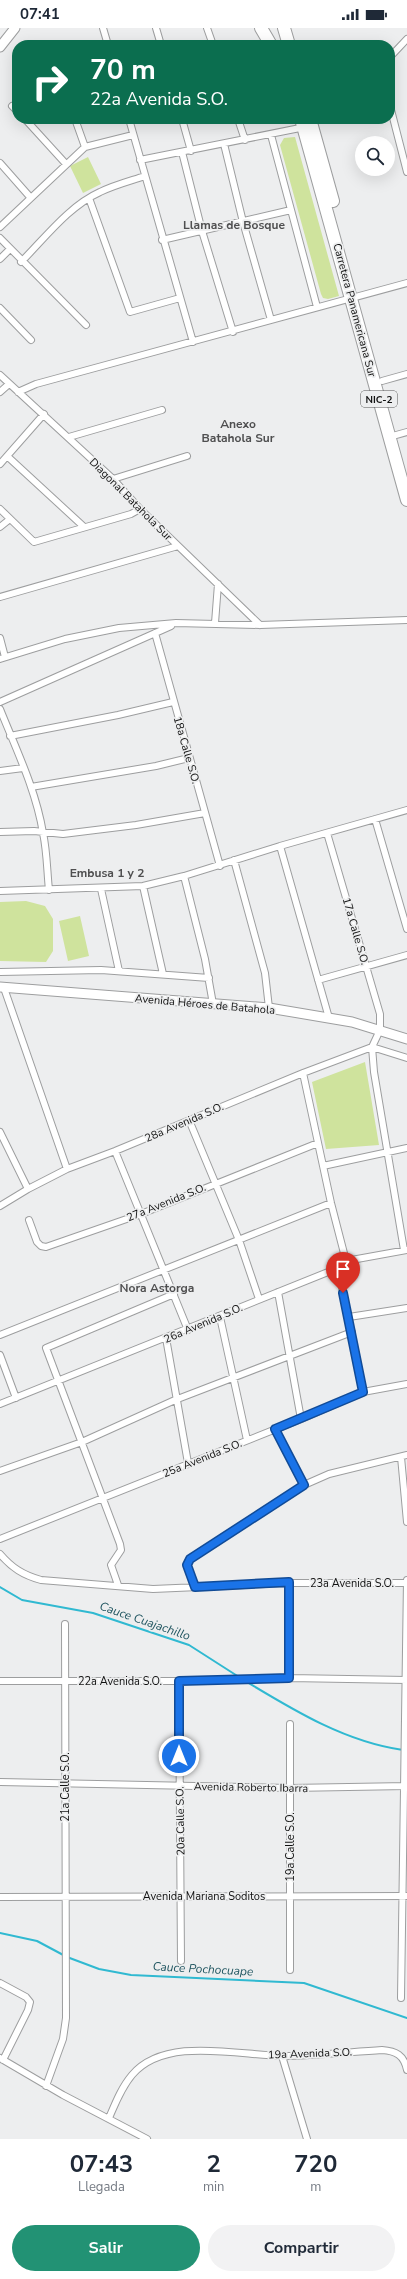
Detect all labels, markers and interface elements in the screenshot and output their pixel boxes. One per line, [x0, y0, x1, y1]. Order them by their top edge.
text: 07:41 [20, 4, 60, 24]
text: 70 m [90, 51, 156, 89]
icon: right [24, 56, 76, 108]
text: 22a Avenida S.O. [90, 87, 228, 111]
map controls [355, 136, 395, 176]
button: search [355, 136, 395, 176]
district label: Llamas de Bosque [183, 217, 285, 233]
street label: Carretera Panamericana Sur [329, 242, 380, 379]
road number: NIC-2 [361, 391, 397, 407]
district label: Anexo Batahola Sur [202, 416, 275, 446]
street label: Diagonal Batahola Sur [86, 455, 175, 544]
street label: 18a Calle S.O. [170, 715, 203, 786]
district label: Embusa 1 y 2 [70, 865, 144, 881]
street label: 17a Calle S.O. [339, 896, 372, 967]
street label: Avenida Héroes de Batahola [134, 991, 276, 1018]
street label: 28a Avenida S.O. [143, 1099, 226, 1146]
street label: 27a Avenida S.O. [124, 1180, 208, 1225]
pin [326, 1252, 360, 1293]
icon: arrive [332, 1258, 354, 1280]
district label: Nora Astorga [120, 1280, 194, 1296]
street label: 26a Avenida S.O. [162, 1300, 245, 1347]
street label: 25a Avenida S.O. [160, 1436, 244, 1481]
street label: 23a Avenida S.O. [310, 1576, 394, 1591]
water label: Cauce Cuajachillo [97, 1598, 193, 1644]
street label: 22a Avenida S.O. [78, 1674, 162, 1689]
position arrow [158, 1735, 200, 1777]
street label: 21a Calle S.O. [58, 1752, 73, 1822]
street label: Avenida Roberto Ibarra [194, 1779, 308, 1796]
street label: 20a Calle S.O. [172, 1786, 189, 1856]
street label: 19a Calle S.O. [283, 1812, 298, 1882]
street label: Avenida Mariana Soditos [143, 1889, 265, 1904]
water label: Cauce Pochocuape [152, 1958, 254, 1980]
street label: 19a Avenida S.O. [268, 2045, 352, 2062]
text: 07:43 [70, 2148, 133, 2180]
text: 2 [206, 2148, 221, 2180]
text: 720 [294, 2148, 337, 2180]
text: Llegada [78, 2178, 125, 2196]
text: min [203, 2178, 224, 2196]
text: m [310, 2178, 321, 2196]
button: Salir [12, 2225, 200, 2271]
button: Compartir [208, 2225, 395, 2271]

